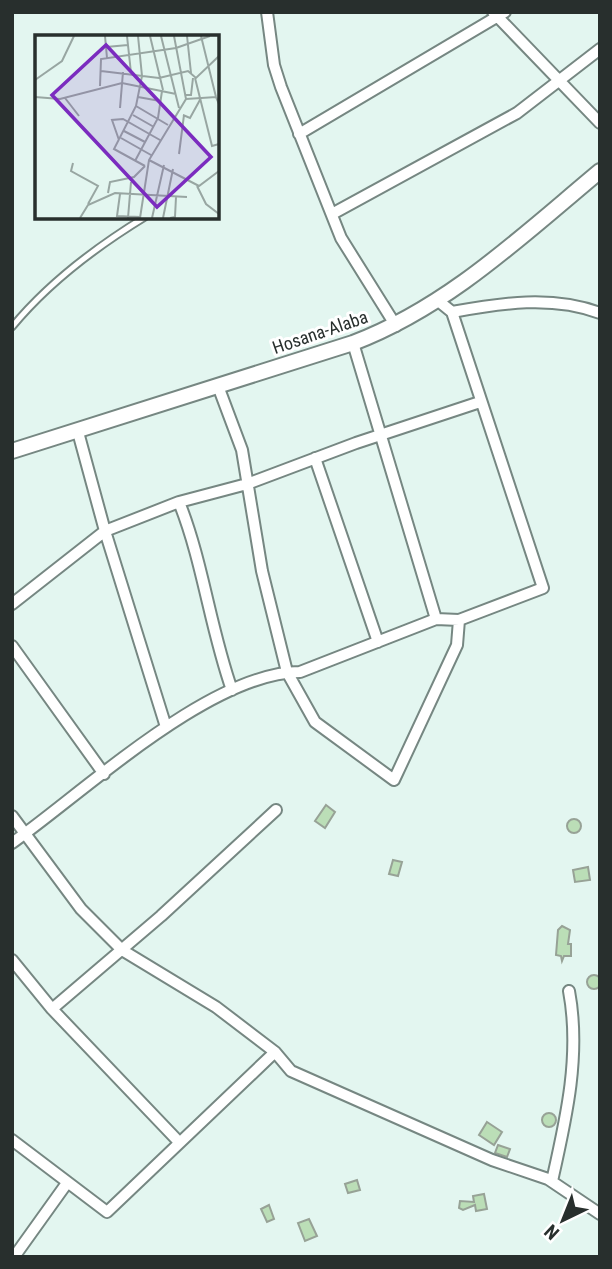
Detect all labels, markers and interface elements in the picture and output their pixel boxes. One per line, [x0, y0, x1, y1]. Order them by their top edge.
inset map [35, 35, 219, 219]
street label: Hosana-Alaba [270, 306, 370, 358]
north arrow [528, 1185, 598, 1255]
text: N [540, 1220, 564, 1244]

